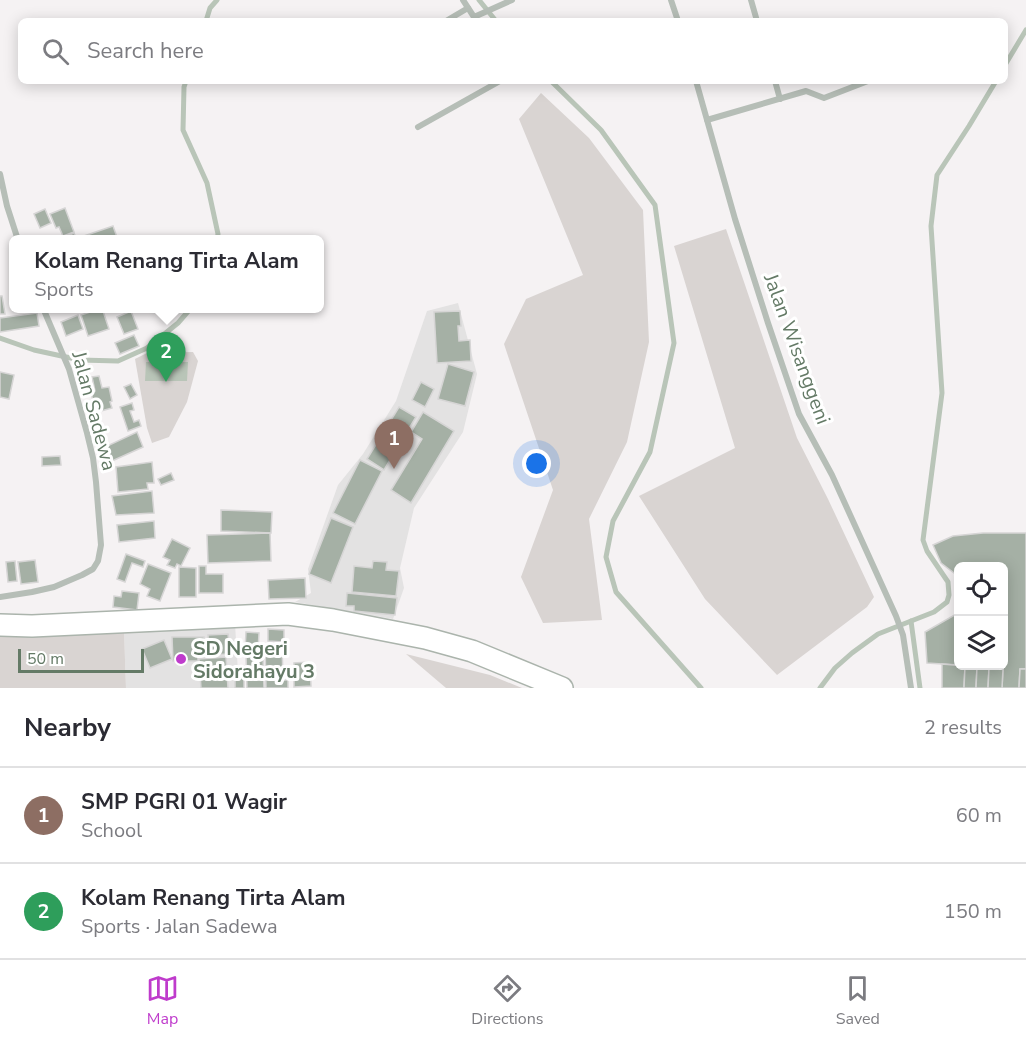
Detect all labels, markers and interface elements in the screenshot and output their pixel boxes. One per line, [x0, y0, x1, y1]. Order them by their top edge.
search box [18, 18, 1008, 84]
icon: search [39, 35, 72, 68]
text: Search here [87, 36, 204, 66]
popup [9, 235, 324, 313]
text: Kolam Renang Tirta Alam [34, 246, 299, 276]
street label: Jalan Wisanggeni [757, 269, 837, 428]
text: Sports [34, 276, 94, 303]
pin: 2 [146, 332, 186, 382]
street label: Jalan Sadewa [65, 347, 123, 474]
pin: 1 [374, 420, 414, 469]
your location [522, 449, 551, 478]
map controls [954, 562, 1008, 670]
button: locate [954, 562, 1008, 616]
button: layers [954, 616, 1008, 670]
place label: SD Negeri Sidorahayu 3 [193, 635, 315, 685]
scale bar [18, 646, 144, 674]
text: 50 m [27, 648, 64, 670]
marker: SD Negeri Sidorahayu 3 [174, 652, 188, 666]
text: Nearby [24, 710, 111, 745]
text: 2 results [924, 714, 1002, 741]
text: SMP PGRI 01 Wagir [81, 787, 287, 817]
text: 1 [38, 802, 50, 829]
text: 60 m [956, 802, 1002, 829]
text: School [81, 817, 142, 844]
text: Kolam Renang Tirta Alam [81, 883, 346, 913]
text: 2 [38, 898, 50, 925]
text: 150 m [944, 898, 1002, 925]
text: Sports · Jalan Sadewa [81, 913, 278, 940]
tab: Map [146, 972, 179, 1030]
tab: Directions [471, 972, 543, 1030]
tab: Saved [836, 972, 880, 1030]

